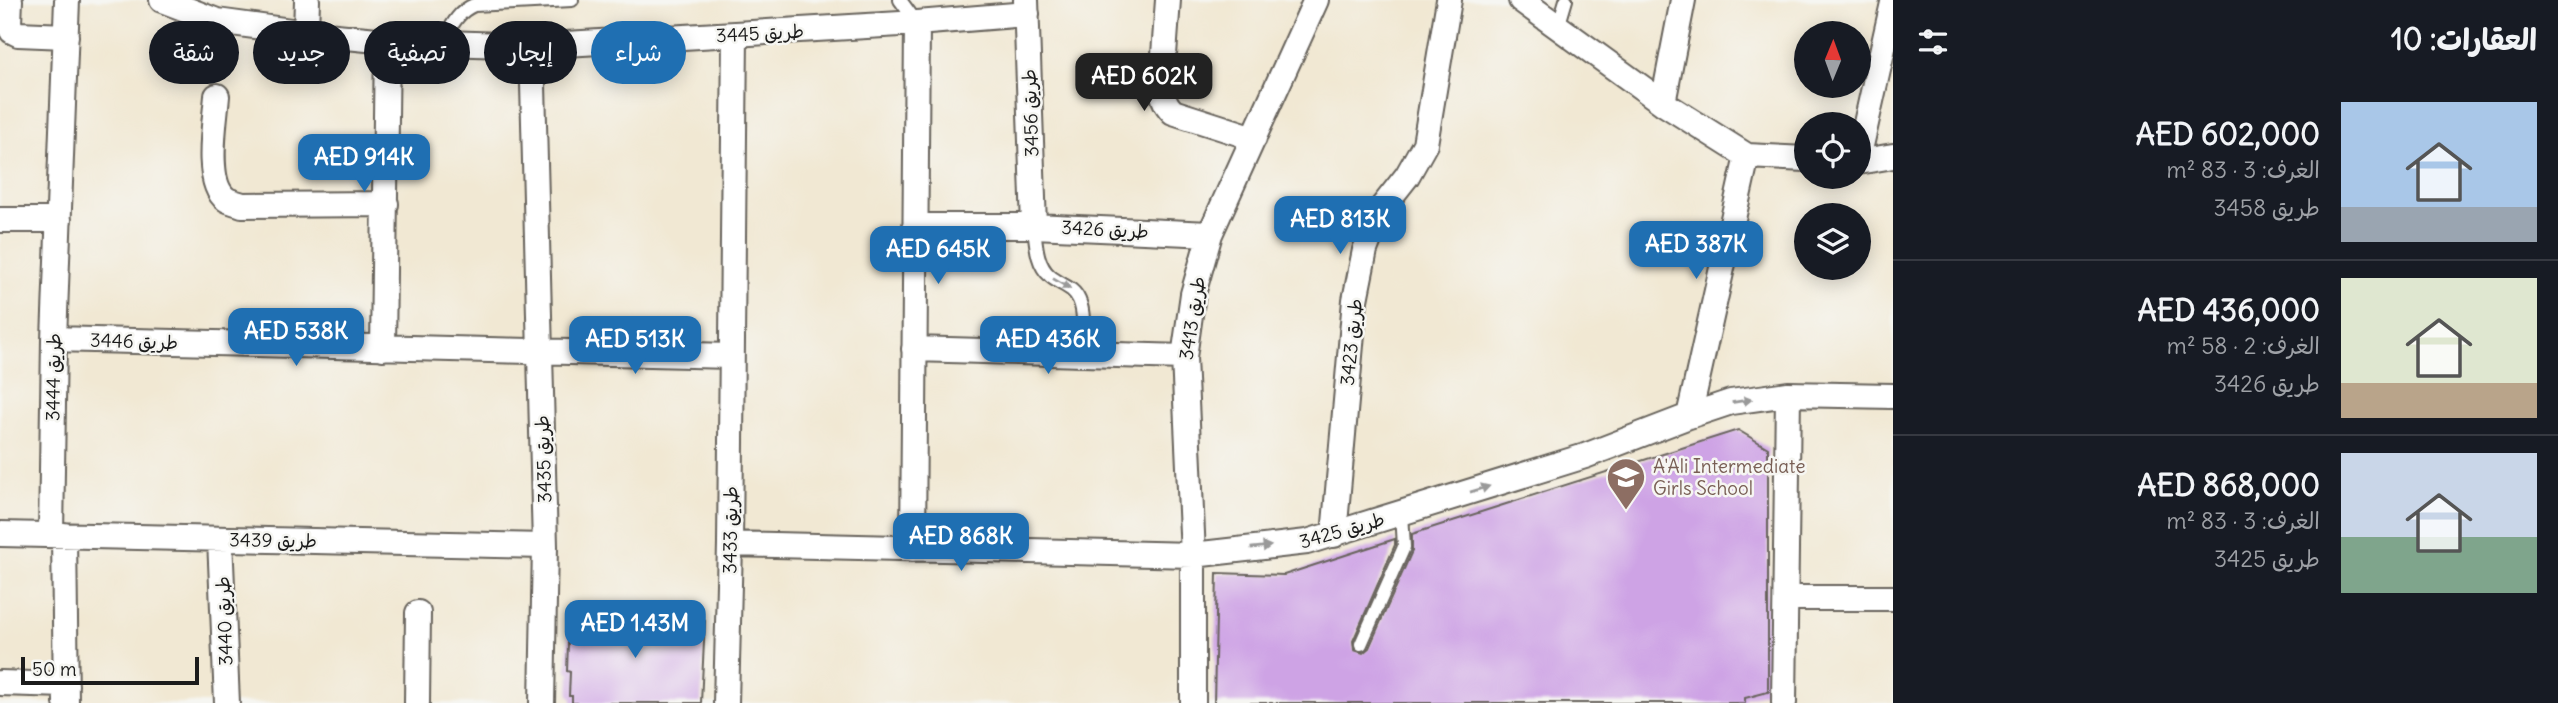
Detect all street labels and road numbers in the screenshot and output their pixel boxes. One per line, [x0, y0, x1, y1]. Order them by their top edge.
street label: طريق 3445 [715, 19, 805, 47]
street label: طريق 3456 [1016, 69, 1044, 157]
street label: طريق 3426 [1061, 215, 1149, 243]
street label: طريق 3413 [1174, 274, 1210, 362]
street label: طريق 3423 [1334, 297, 1368, 387]
street label: طريق 3446 [90, 327, 178, 355]
street label: طريق 3444 [40, 333, 66, 421]
street label: طريق 3435 [529, 415, 557, 503]
street label: طريق 3433 [717, 486, 743, 574]
street label: طريق 3425 [1297, 506, 1387, 554]
street label: طريق 3439 [229, 527, 317, 553]
street label: طريق 3440 [210, 576, 238, 666]

